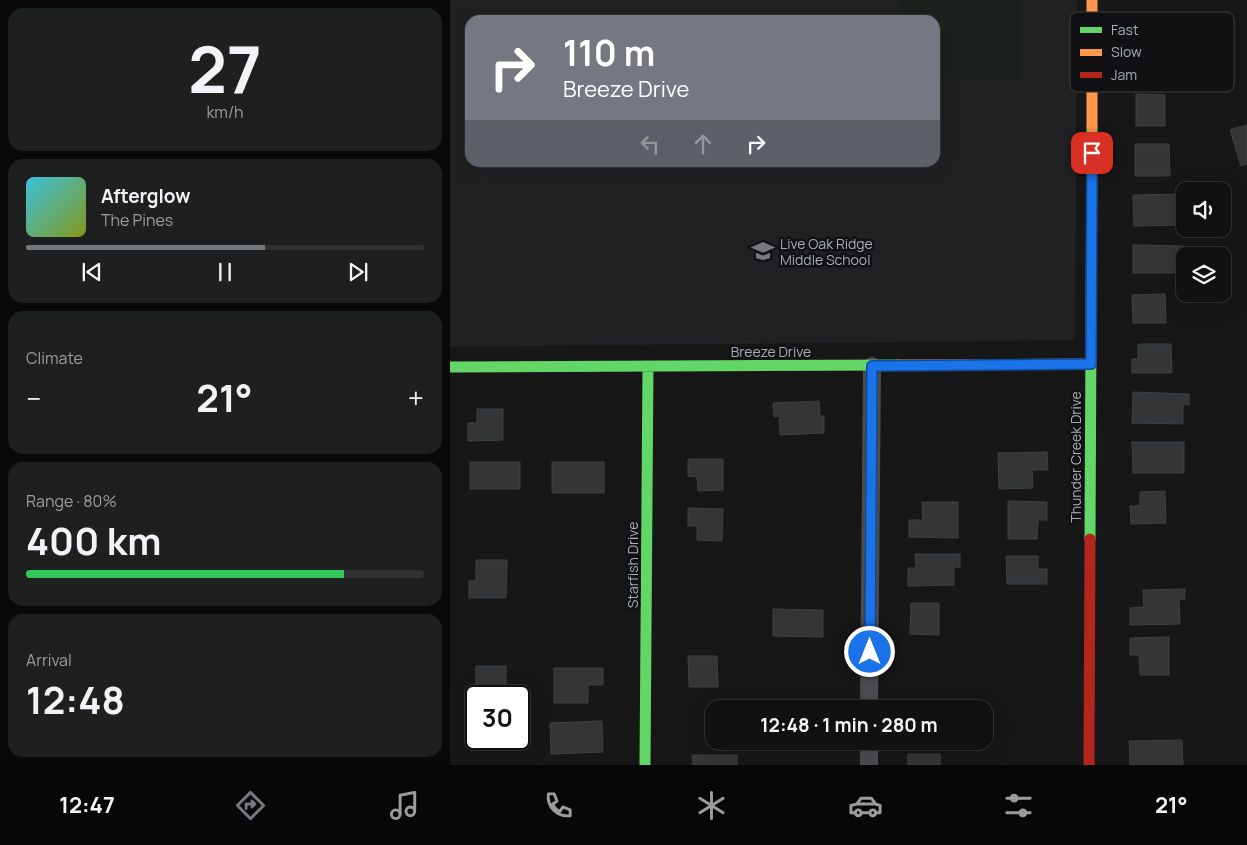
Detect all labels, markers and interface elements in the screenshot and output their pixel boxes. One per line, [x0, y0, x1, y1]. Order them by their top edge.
legend [1070, 12, 1234, 92]
text: Fast [1111, 20, 1139, 39]
text: 27 [188, 24, 262, 113]
text: 110 m [563, 29, 655, 77]
icon: right [480, 35, 545, 100]
text: Slow [1111, 42, 1142, 61]
text: Jam [1111, 65, 1137, 84]
text: Breeze Drive [563, 74, 689, 104]
text: km/h [206, 101, 244, 123]
icon: left [636, 130, 664, 158]
icon: ahead [689, 130, 717, 158]
icon: right [742, 130, 770, 158]
pin [1071, 132, 1113, 174]
icon: arrive [1078, 139, 1106, 167]
map controls [1176, 182, 1231, 302]
button: sound [1176, 182, 1231, 237]
text: Afterglow [101, 183, 190, 209]
text: The Pines [101, 209, 173, 231]
place label: Live Oak Ridge Middle School [780, 234, 873, 269]
school or university icon: Live Oak Ridge Middle School [750, 238, 776, 264]
button: layers [1176, 247, 1231, 302]
icon: previous [78, 258, 106, 286]
icon: pause [211, 258, 239, 286]
icon: next [344, 258, 372, 286]
street label: Breeze Drive [731, 342, 811, 361]
text: Climate [26, 347, 83, 369]
text: 21° [196, 371, 253, 423]
text: − [26, 379, 41, 417]
text: + [408, 379, 424, 417]
street label: Thunder Creek Drive [1066, 391, 1085, 523]
text: Range · 80% [26, 490, 117, 512]
text: 400 km [26, 514, 161, 566]
street label: Starfish Drive [623, 522, 642, 608]
position arrow [843, 625, 895, 677]
text: Arrival [26, 649, 72, 671]
text: 12:48 [26, 673, 125, 725]
speed limit sign: 30 [465, 685, 530, 750]
text: 12:48 · 1 min · 280 m [760, 712, 938, 738]
icon: directions [233, 788, 268, 823]
icon: music [387, 788, 422, 823]
icon: phone [541, 788, 576, 823]
icon: climate [694, 788, 729, 823]
icon: car [848, 788, 883, 823]
icon: filters [1001, 788, 1036, 823]
text: 12:47 [59, 790, 115, 820]
text: 21° [1155, 790, 1188, 820]

